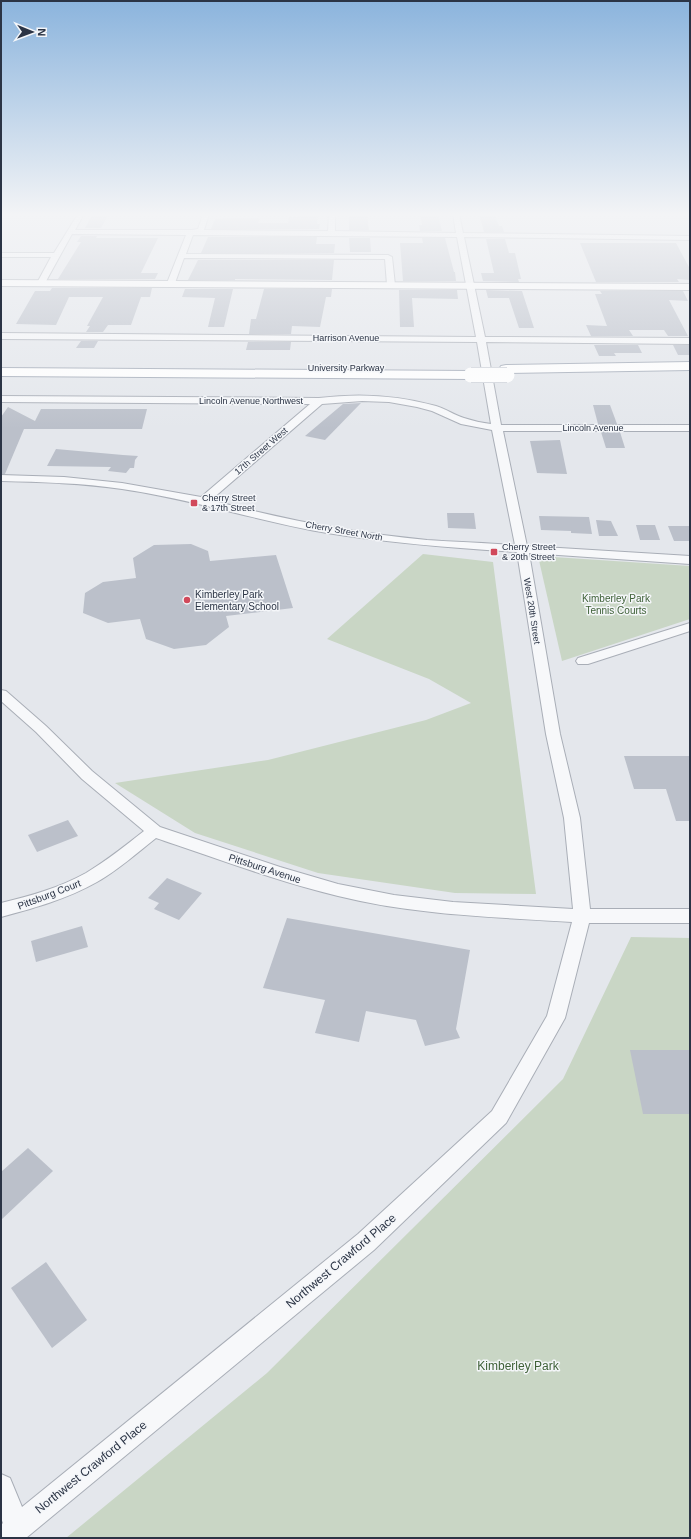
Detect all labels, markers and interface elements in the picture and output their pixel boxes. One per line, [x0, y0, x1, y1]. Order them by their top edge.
north arrow [12, 12, 52, 52]
text: N [36, 28, 48, 36]
street label: Harrison Avenue [313, 333, 379, 343]
street label: University Parkway [308, 363, 385, 373]
street label: Lincoln Avenue Northwest [199, 396, 303, 406]
street label: Lincoln Avenue [563, 423, 623, 433]
street label: 17th Street West [232, 425, 290, 477]
place label: Cherry Street & 17th Street [202, 493, 256, 513]
marker: Cherry Street & 17th Street [189, 498, 199, 508]
street label: Cherry Street North [305, 519, 383, 543]
place label: Cherry Street & 20th Street [502, 542, 556, 562]
marker: Cherry Street & 20th Street [489, 547, 499, 557]
street label: West 20th Street [522, 577, 542, 645]
place label: Kimberley Park Elementary School [195, 589, 279, 612]
park label: Kimberley Park Tennis Courts [582, 593, 651, 616]
marker: Kimberley Park Elementary School [182, 595, 192, 605]
street label: Pittsburg Avenue [227, 852, 303, 885]
street label: Pittsburg Court [16, 877, 82, 912]
street label: Northwest Crawford Place [283, 1211, 399, 1311]
park label: Kimberley Park [477, 1359, 560, 1373]
street label: Northwest Crawford Place [32, 1417, 150, 1516]

